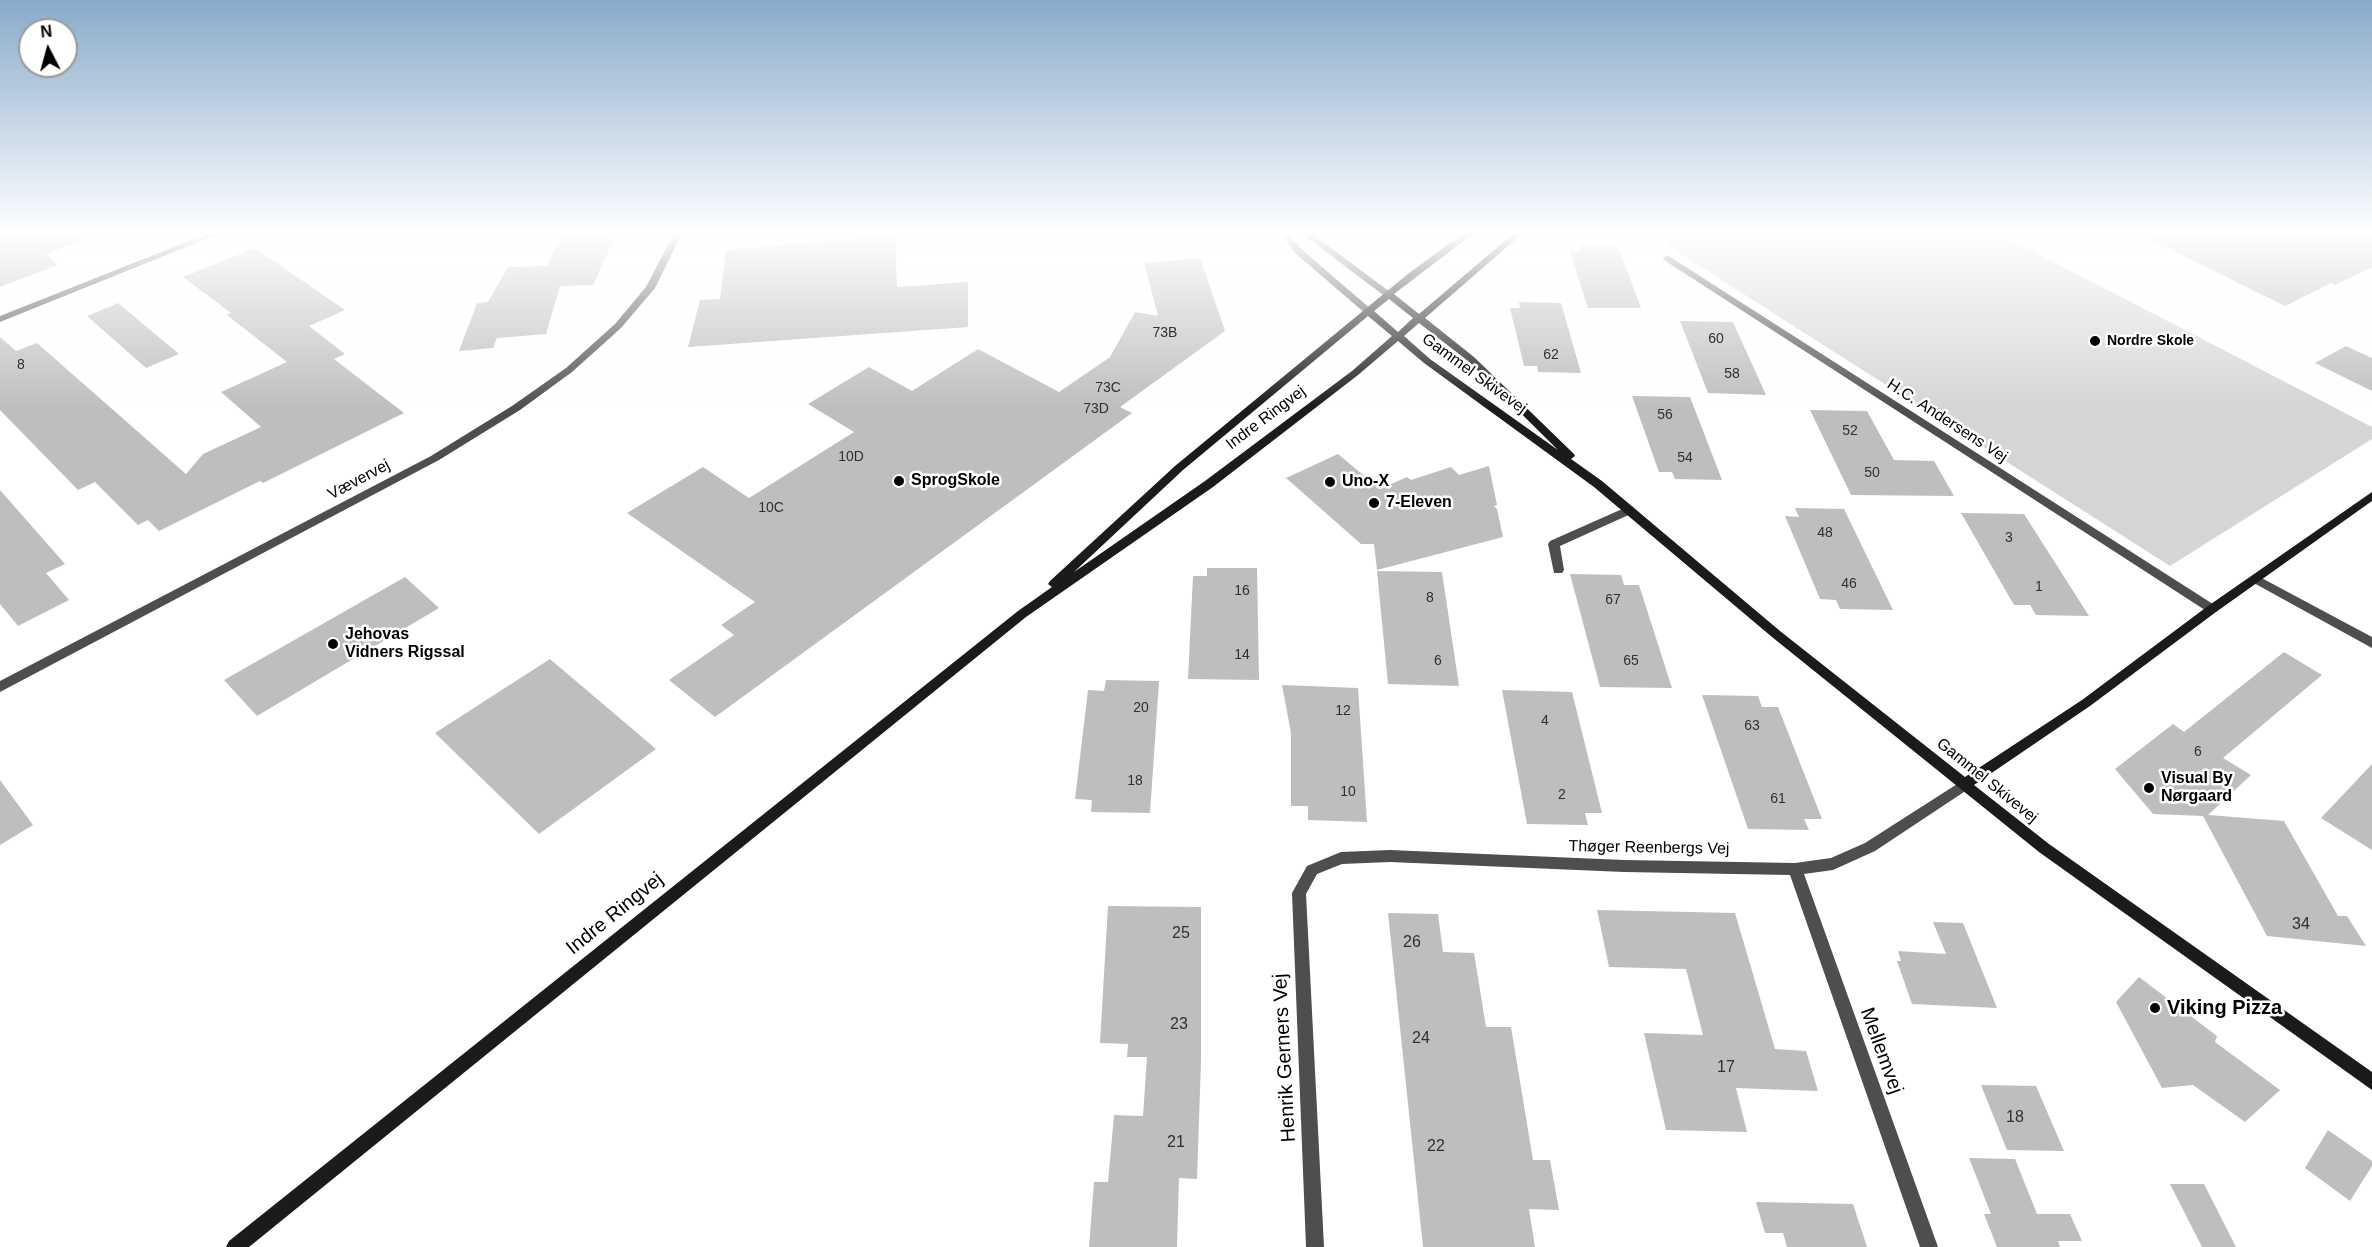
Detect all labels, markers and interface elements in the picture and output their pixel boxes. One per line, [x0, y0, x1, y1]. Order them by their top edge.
north arrow [18, 18, 78, 78]
text: N [40, 23, 53, 41]
house number: 73B [1153, 325, 1177, 341]
street label: Gammel Skivevej [1418, 330, 1530, 418]
house number: 60 [1708, 331, 1724, 347]
place label: Nordre Skole [2107, 333, 2194, 349]
marker: Nordre Skole [2088, 334, 2102, 348]
house number: 62 [1543, 347, 1559, 363]
house number: 8 [17, 357, 25, 373]
house number: 58 [1724, 366, 1740, 382]
street label: H.C. Andersens Vej [1883, 375, 2011, 467]
house number: 73C [1095, 380, 1121, 396]
street label: Indre Ringvej [1223, 382, 1309, 454]
house number: 73D [1083, 401, 1109, 417]
house number: 56 [1657, 407, 1673, 423]
house number: 52 [1842, 423, 1858, 439]
house number: 10D [838, 449, 864, 465]
house number: 54 [1677, 450, 1693, 466]
street label: Vævervej [325, 456, 393, 504]
house number: 50 [1864, 465, 1880, 481]
place label: SprogSkole [911, 471, 1000, 491]
place label: Uno-X [1342, 472, 1389, 492]
marker: SprogSkole [892, 474, 906, 488]
marker: Uno-X [1323, 475, 1337, 489]
place label: 7-Eleven [1386, 493, 1452, 513]
marker: 7-Eleven [1367, 496, 1381, 510]
house number: 10C [758, 500, 784, 516]
house number: 48 [1817, 525, 1833, 541]
house number: 3 [2005, 530, 2013, 546]
house number: 46 [1841, 576, 1857, 592]
house number: 1 [2035, 579, 2043, 595]
house number: 16 [1234, 583, 1250, 599]
house number: 8 [1426, 590, 1434, 606]
house number: 67 [1605, 592, 1621, 608]
place label: Jehovas Vidners Rigssal [345, 625, 465, 663]
marker: Jehovas Vidners Rigssal [326, 637, 340, 651]
house number: 14 [1234, 647, 1250, 663]
house number: 6 [1434, 653, 1442, 669]
house number: 65 [1623, 653, 1639, 669]
house number: 20 [1133, 700, 1149, 716]
house number: 12 [1335, 703, 1351, 719]
house number: 4 [1541, 713, 1549, 729]
house number: 63 [1744, 718, 1760, 734]
street label: Gammel Skivevej [1933, 734, 2041, 828]
house number: 6 [2194, 744, 2202, 760]
place label: Visual By Nørgaard [2161, 769, 2233, 807]
house number: 18 [1127, 773, 1143, 789]
marker: Visual By Nørgaard [2142, 781, 2156, 795]
house number: 10 [1340, 784, 1356, 800]
house number: 2 [1558, 787, 1566, 803]
house number: 61 [1770, 791, 1786, 807]
street label: Thøger Reenbergs Vej [1568, 837, 1730, 859]
street label: Indre Ringvej [562, 868, 668, 960]
house number: 34 [2292, 915, 2310, 935]
house number: 25 [1172, 924, 1190, 944]
house number: 26 [1403, 933, 1421, 953]
street label: Henrik Gerners Vej [1269, 973, 1301, 1143]
place label: Viking Pizza [2167, 996, 2282, 1020]
marker: Viking Pizza [2148, 1001, 2162, 1015]
street label: Mellemvej [1854, 1005, 1908, 1097]
house number: 23 [1170, 1015, 1188, 1035]
house number: 24 [1412, 1029, 1430, 1049]
house number: 17 [1717, 1058, 1735, 1078]
house number: 18 [2006, 1108, 2024, 1128]
house number: 21 [1167, 1133, 1185, 1153]
house number: 22 [1427, 1137, 1445, 1157]

